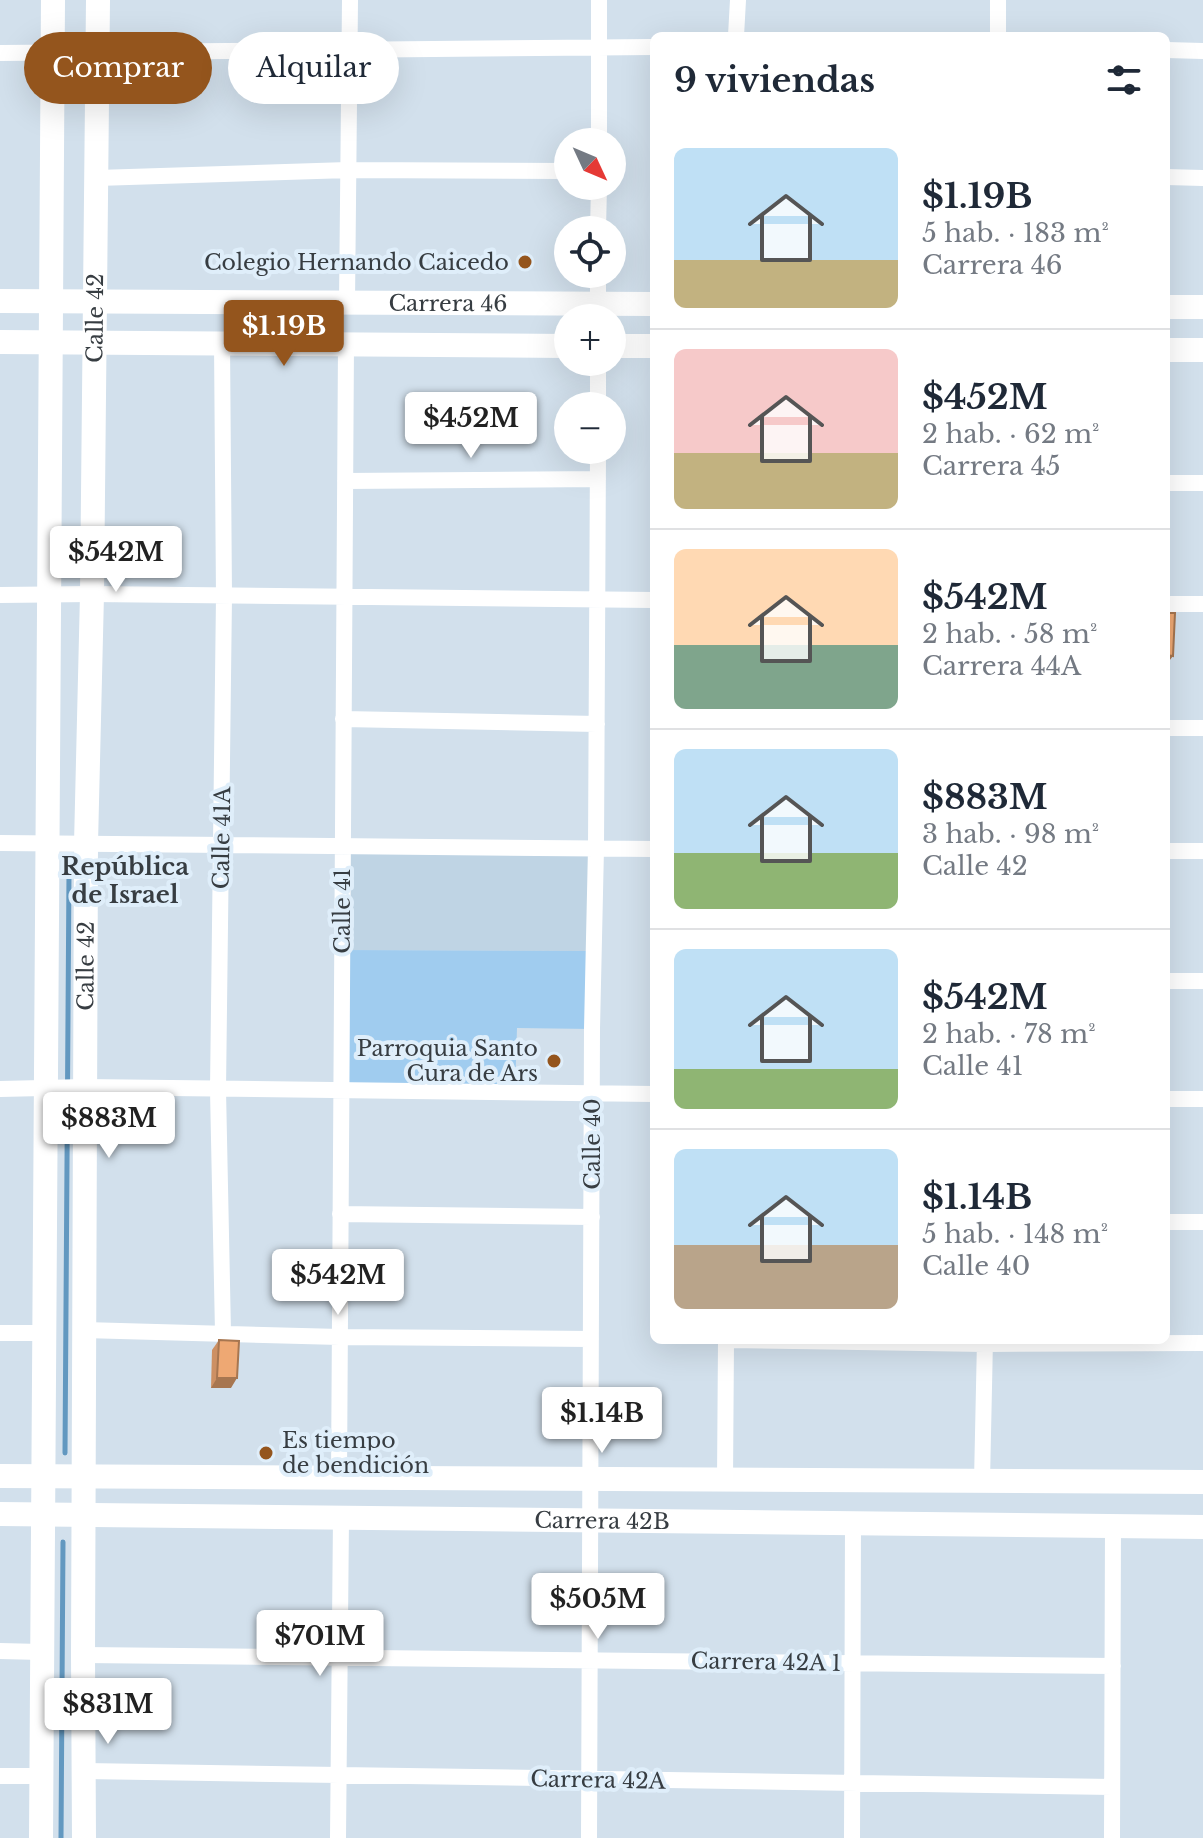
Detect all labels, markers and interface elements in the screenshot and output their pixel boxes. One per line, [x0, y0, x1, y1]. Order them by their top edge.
chip: Comprar [24, 32, 212, 104]
chip: Alquilar [228, 32, 399, 104]
icon: filters [1102, 58, 1146, 102]
text: 9 viviendas [674, 59, 875, 101]
north arrow [554, 128, 626, 200]
map controls [554, 128, 626, 464]
text: $1.19B [922, 175, 1032, 217]
icon: home [738, 180, 834, 276]
button: locate [554, 216, 626, 288]
text: 5 hab. · 183 m² [922, 217, 1109, 249]
place label: Colegio Hernando Caicedo [204, 249, 509, 276]
text: Carrera 46 [922, 249, 1063, 281]
marker: Colegio Hernando Caicedo [516, 253, 534, 271]
street label: Calle 42 [81, 273, 109, 363]
street label: Carrera 46 [388, 289, 508, 317]
pin: $1.19B [219, 300, 349, 368]
button: + [554, 304, 626, 376]
text: $1.19B [242, 310, 326, 342]
text: $452M [922, 376, 1048, 418]
icon: home [738, 381, 834, 477]
pin: $452M [415, 392, 527, 460]
button: − [554, 392, 626, 464]
text: $452M [423, 402, 519, 434]
text: 2 hab. · 62 m² [922, 418, 1100, 450]
text: Carrera 45 [922, 450, 1061, 482]
pin: $542M [60, 526, 172, 594]
text: $542M [68, 536, 164, 568]
text: $542M [922, 576, 1048, 618]
icon: home [738, 581, 834, 677]
text: 2 hab. · 58 m² [922, 618, 1097, 650]
text: Carrera 44A [922, 650, 1081, 682]
text: $883M [922, 776, 1048, 818]
icon: home [738, 781, 834, 877]
street label: Calle 41A [208, 785, 236, 890]
text: 3 hab. · 98 m² [922, 818, 1099, 850]
text: Calle 42 [922, 850, 1028, 882]
district label: República de Israel [61, 852, 189, 909]
street label: Calle 41 [329, 868, 356, 954]
street label: Calle 42 [72, 921, 99, 1011]
text: $542M [922, 976, 1048, 1018]
icon: home [738, 981, 834, 1077]
text: 2 hab. · 78 m² [922, 1018, 1096, 1050]
place label: Parroquia Santo Cura de Ars [357, 1035, 538, 1087]
text: Calle 41 [922, 1050, 1023, 1082]
marker: Parroquia Santo Cura de Ars [545, 1052, 563, 1070]
pin: $883M [53, 1092, 165, 1160]
street label: Calle 40 [579, 1098, 606, 1190]
text: $883M [61, 1102, 157, 1134]
text: $1.14B [922, 1176, 1032, 1218]
icon: home [738, 1181, 834, 1277]
text: 5 hab. · 148 m² [922, 1218, 1108, 1250]
pin: $542M [282, 1249, 394, 1317]
text: Calle 40 [922, 1250, 1030, 1282]
text: $542M [290, 1259, 386, 1291]
pin: $1.14B [537, 1387, 667, 1455]
text: $1.14B [560, 1397, 644, 1429]
place label: Es tiempo de bendición [282, 1427, 429, 1479]
marker: Es tiempo de bendición [257, 1444, 275, 1462]
street label: Carrera 42B [534, 1506, 670, 1535]
pin: $505M [542, 1573, 654, 1641]
text: $505M [549, 1583, 647, 1615]
pin: $701M [264, 1610, 376, 1678]
text: $701M [275, 1620, 365, 1652]
street label: Carrera 42A 1 [690, 1647, 842, 1677]
pin: $831M [52, 1678, 164, 1746]
text: $831M [63, 1688, 153, 1720]
street label: Carrera 42A [530, 1765, 667, 1795]

